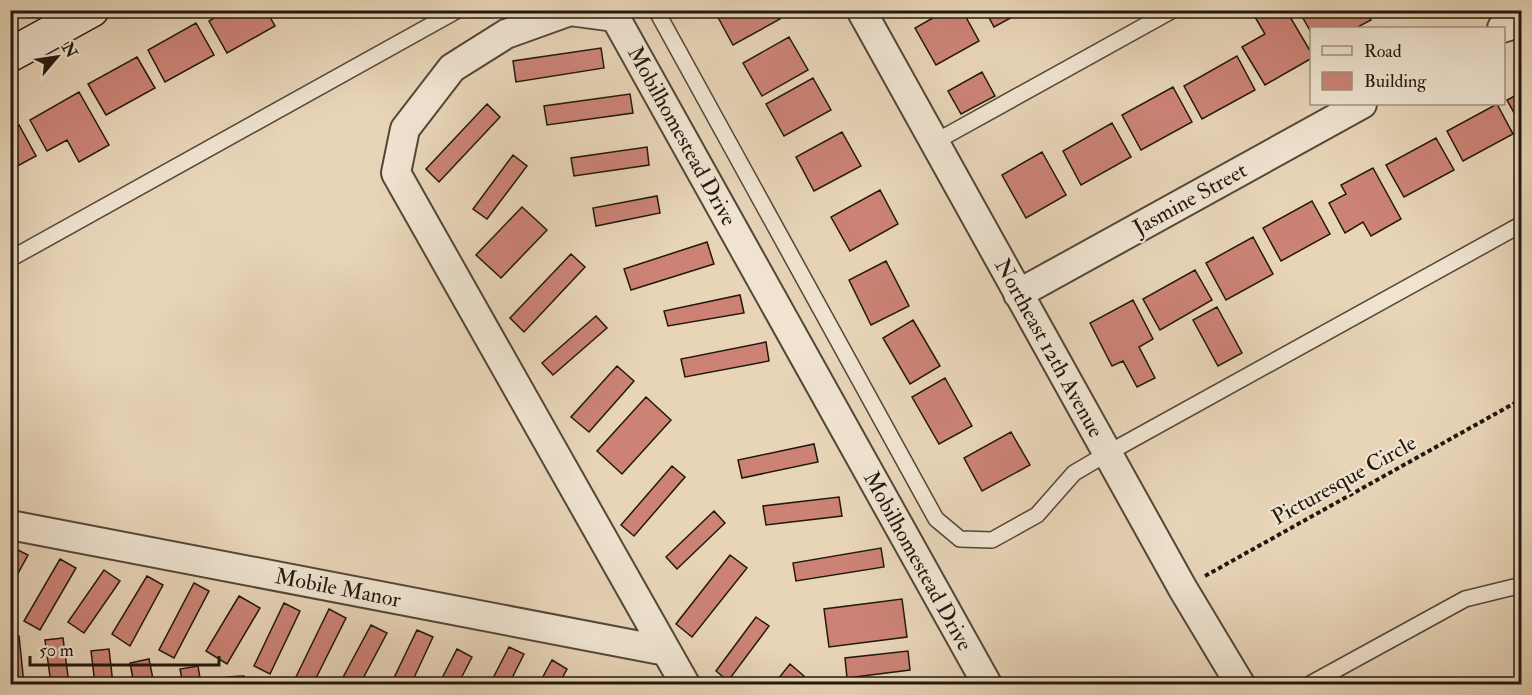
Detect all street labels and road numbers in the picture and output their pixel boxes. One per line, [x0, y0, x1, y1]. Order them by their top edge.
street label: Mobilhomestead Drive [621, 41, 743, 231]
street label: Jasmine Street [1127, 156, 1252, 242]
street label: Northeast 12th Avenue [988, 254, 1110, 442]
street label: Picturesque Circle [1267, 429, 1421, 531]
street label: Mobilhomestead Drive [857, 466, 979, 656]
street label: Mobile Manor [273, 562, 404, 614]

